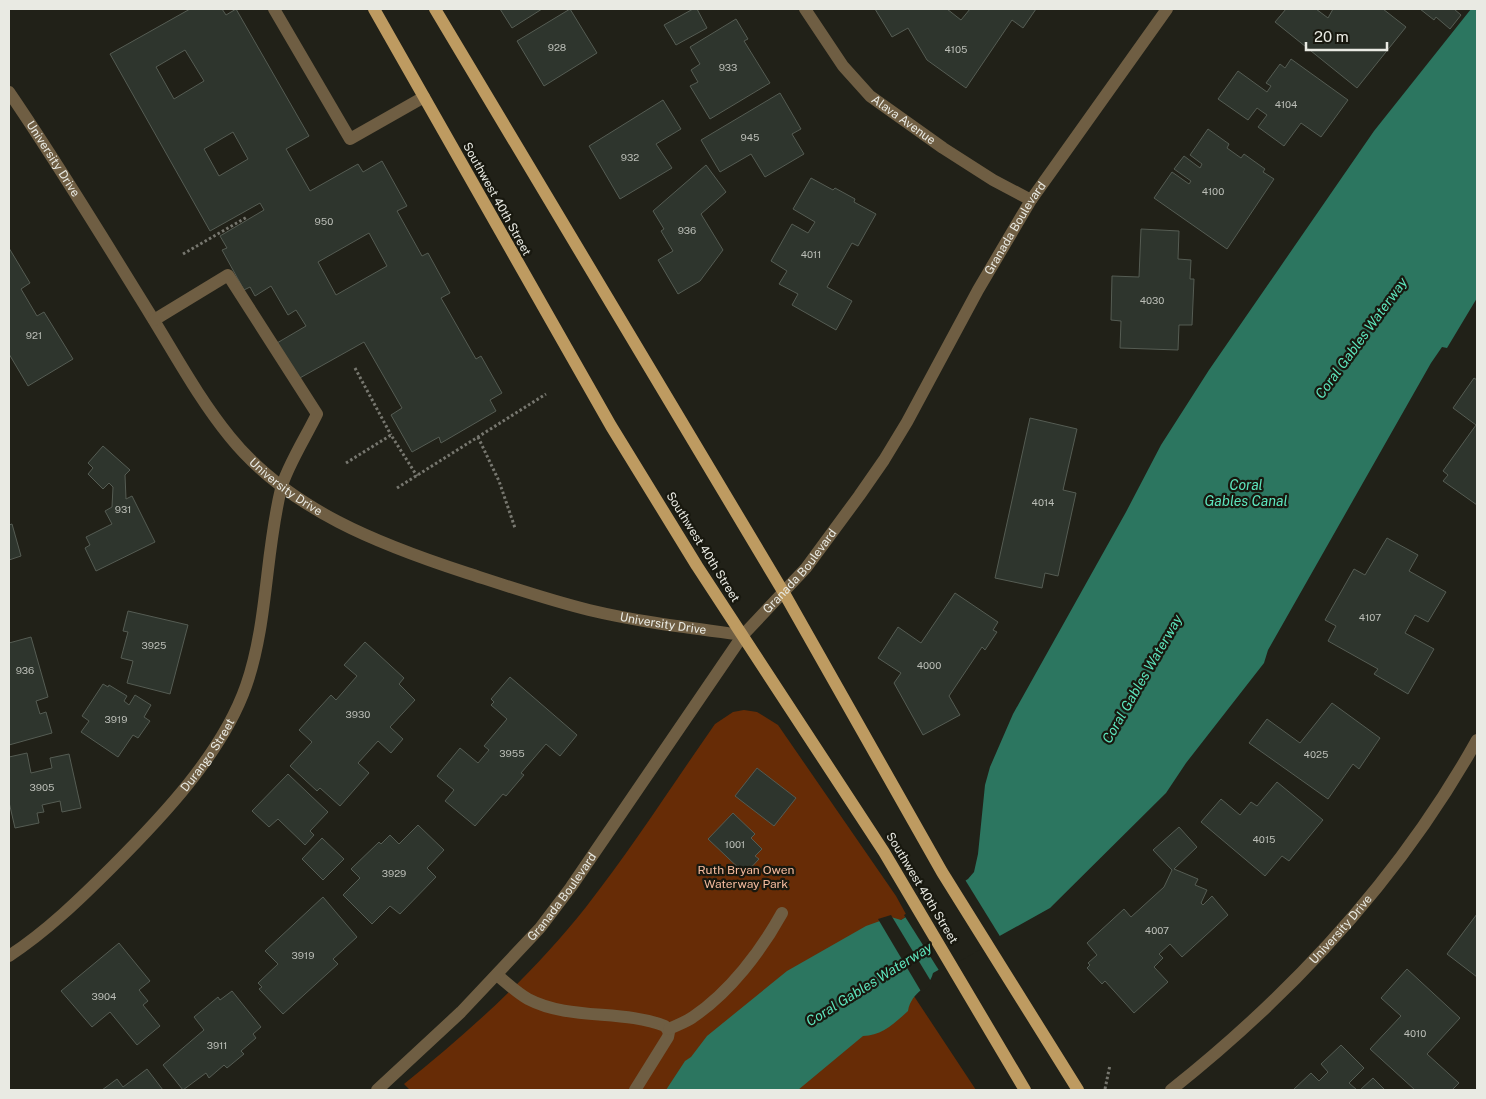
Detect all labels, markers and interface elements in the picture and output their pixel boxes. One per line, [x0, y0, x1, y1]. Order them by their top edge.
scale bar [1306, 20, 1387, 52]
text: 20 m [1314, 28, 1349, 45]
house number: 928 [548, 41, 566, 53]
house number: 4105 [945, 43, 967, 55]
house number: 933 [719, 61, 737, 73]
street label: Alava Avenue [869, 92, 938, 148]
house number: 4104 [1275, 98, 1297, 110]
street label: University Drive [23, 118, 83, 200]
house number: 945 [741, 131, 759, 143]
street label: Southwest 40th Street [460, 140, 534, 258]
house number: 932 [621, 151, 639, 163]
street label: Granada Boulevard [982, 179, 1049, 277]
house number: 4100 [1202, 185, 1224, 197]
house number: 950 [315, 215, 333, 227]
house number: 936 [678, 224, 696, 236]
house number: 4011 [801, 248, 821, 260]
water label: Coral Gables Waterway [1312, 274, 1411, 402]
house number: 4030 [1140, 294, 1164, 306]
house number: 921 [26, 329, 42, 341]
street label: University Drive [246, 455, 325, 519]
water label: Coral Gables Canal [1204, 477, 1288, 509]
street label: Southwest 40th Street [663, 489, 743, 605]
house number: 4014 [1032, 496, 1054, 508]
house number: 931 [115, 503, 131, 515]
street label: Granada Boulevard [760, 526, 839, 616]
street label: University Drive [619, 610, 707, 637]
water label: Coral Gables Waterway [1099, 611, 1186, 746]
house number: 4107 [1359, 611, 1381, 623]
house number: 3925 [142, 639, 166, 651]
house number: 4000 [917, 659, 941, 671]
house number: 936 [16, 664, 34, 676]
house number: 3930 [346, 708, 370, 720]
house number: 3919 [105, 713, 127, 725]
street label: Durango Street [178, 716, 238, 794]
house number: 3955 [499, 747, 525, 759]
house number: 4025 [1304, 748, 1328, 760]
house number: 3905 [30, 781, 54, 793]
street label: Southwest 40th Street [883, 830, 961, 946]
house number: 4015 [1253, 833, 1275, 845]
house number: 1001 [725, 838, 745, 850]
street label: Granada Boulevard [524, 850, 599, 944]
park label: Ruth Bryan Owen Waterway Park [698, 863, 795, 891]
house number: 3929 [382, 867, 406, 879]
street label: University Drive [1306, 892, 1375, 967]
house number: 4007 [1145, 924, 1169, 936]
water label: Coral Gables Waterway [803, 938, 936, 1029]
house number: 3919 [292, 949, 314, 961]
house number: 3904 [92, 990, 116, 1002]
house number: 4010 [1404, 1027, 1426, 1039]
house number: 3911 [207, 1039, 227, 1051]

